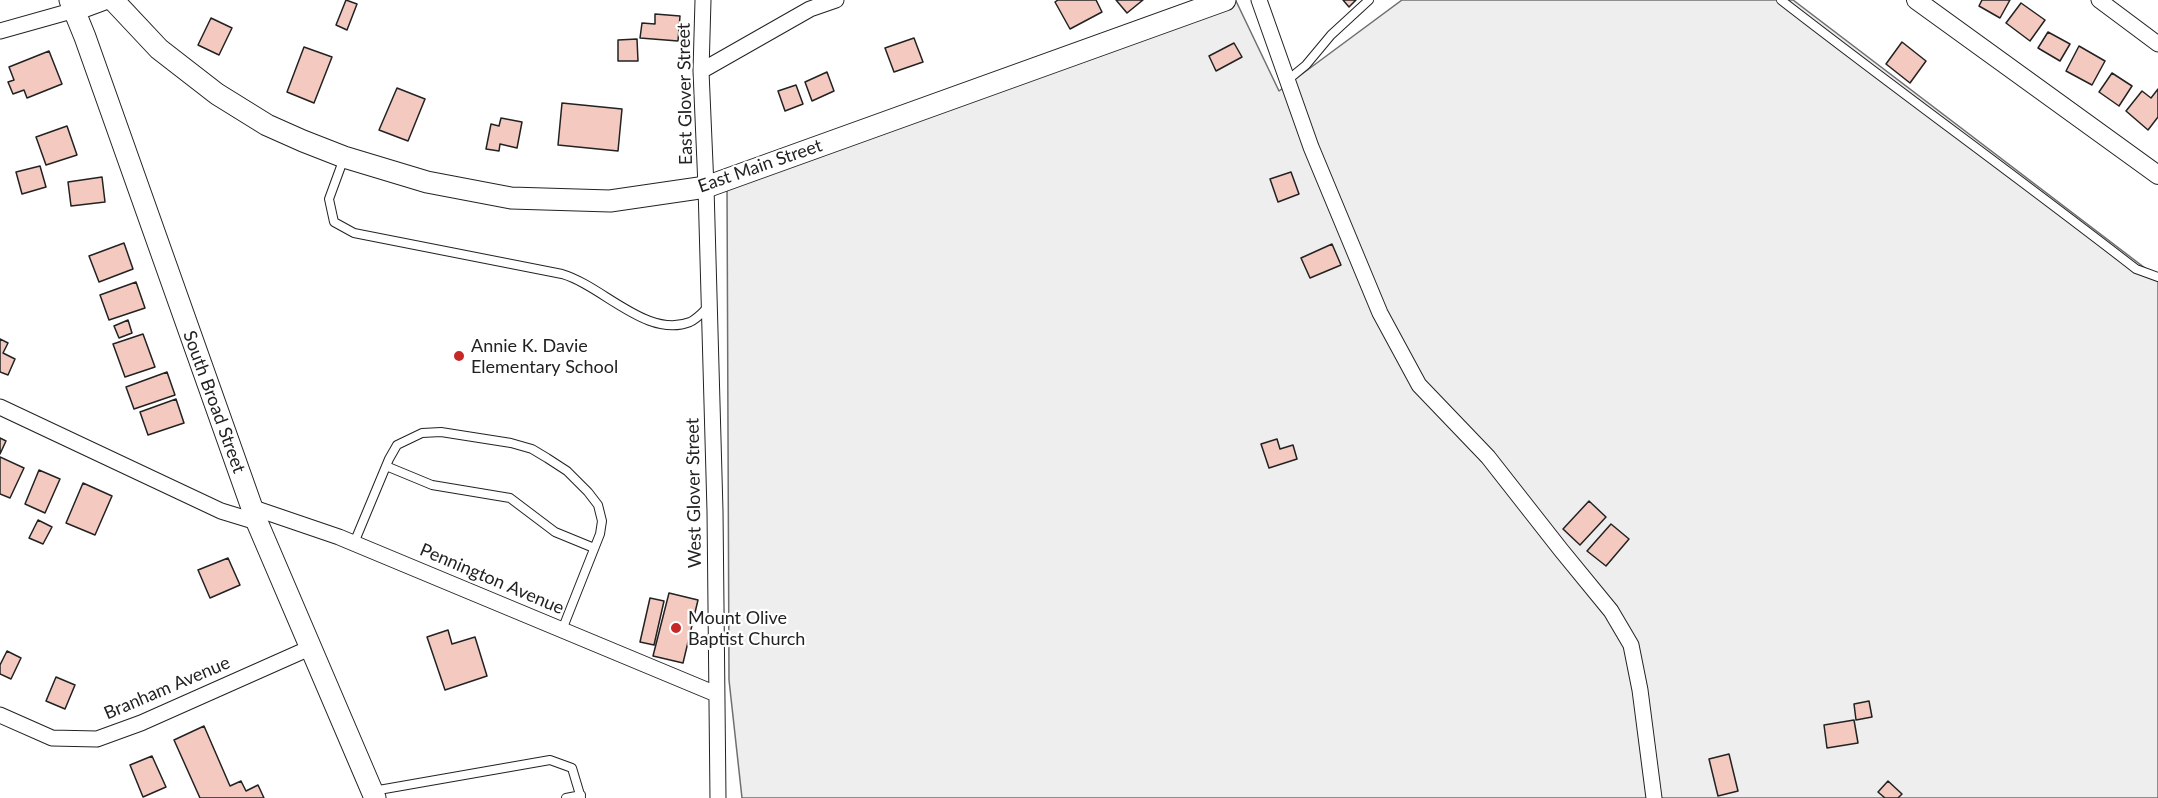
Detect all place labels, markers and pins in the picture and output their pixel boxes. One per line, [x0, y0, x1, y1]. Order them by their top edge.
place label: Annie K. Davie Elementary School [471, 335, 618, 378]
marker: Annie K. Davie Elementary School [452, 349, 466, 363]
place label: Mount Olive Baptist Church [688, 607, 805, 650]
marker: Mount Olive Baptist Church [669, 621, 683, 635]

